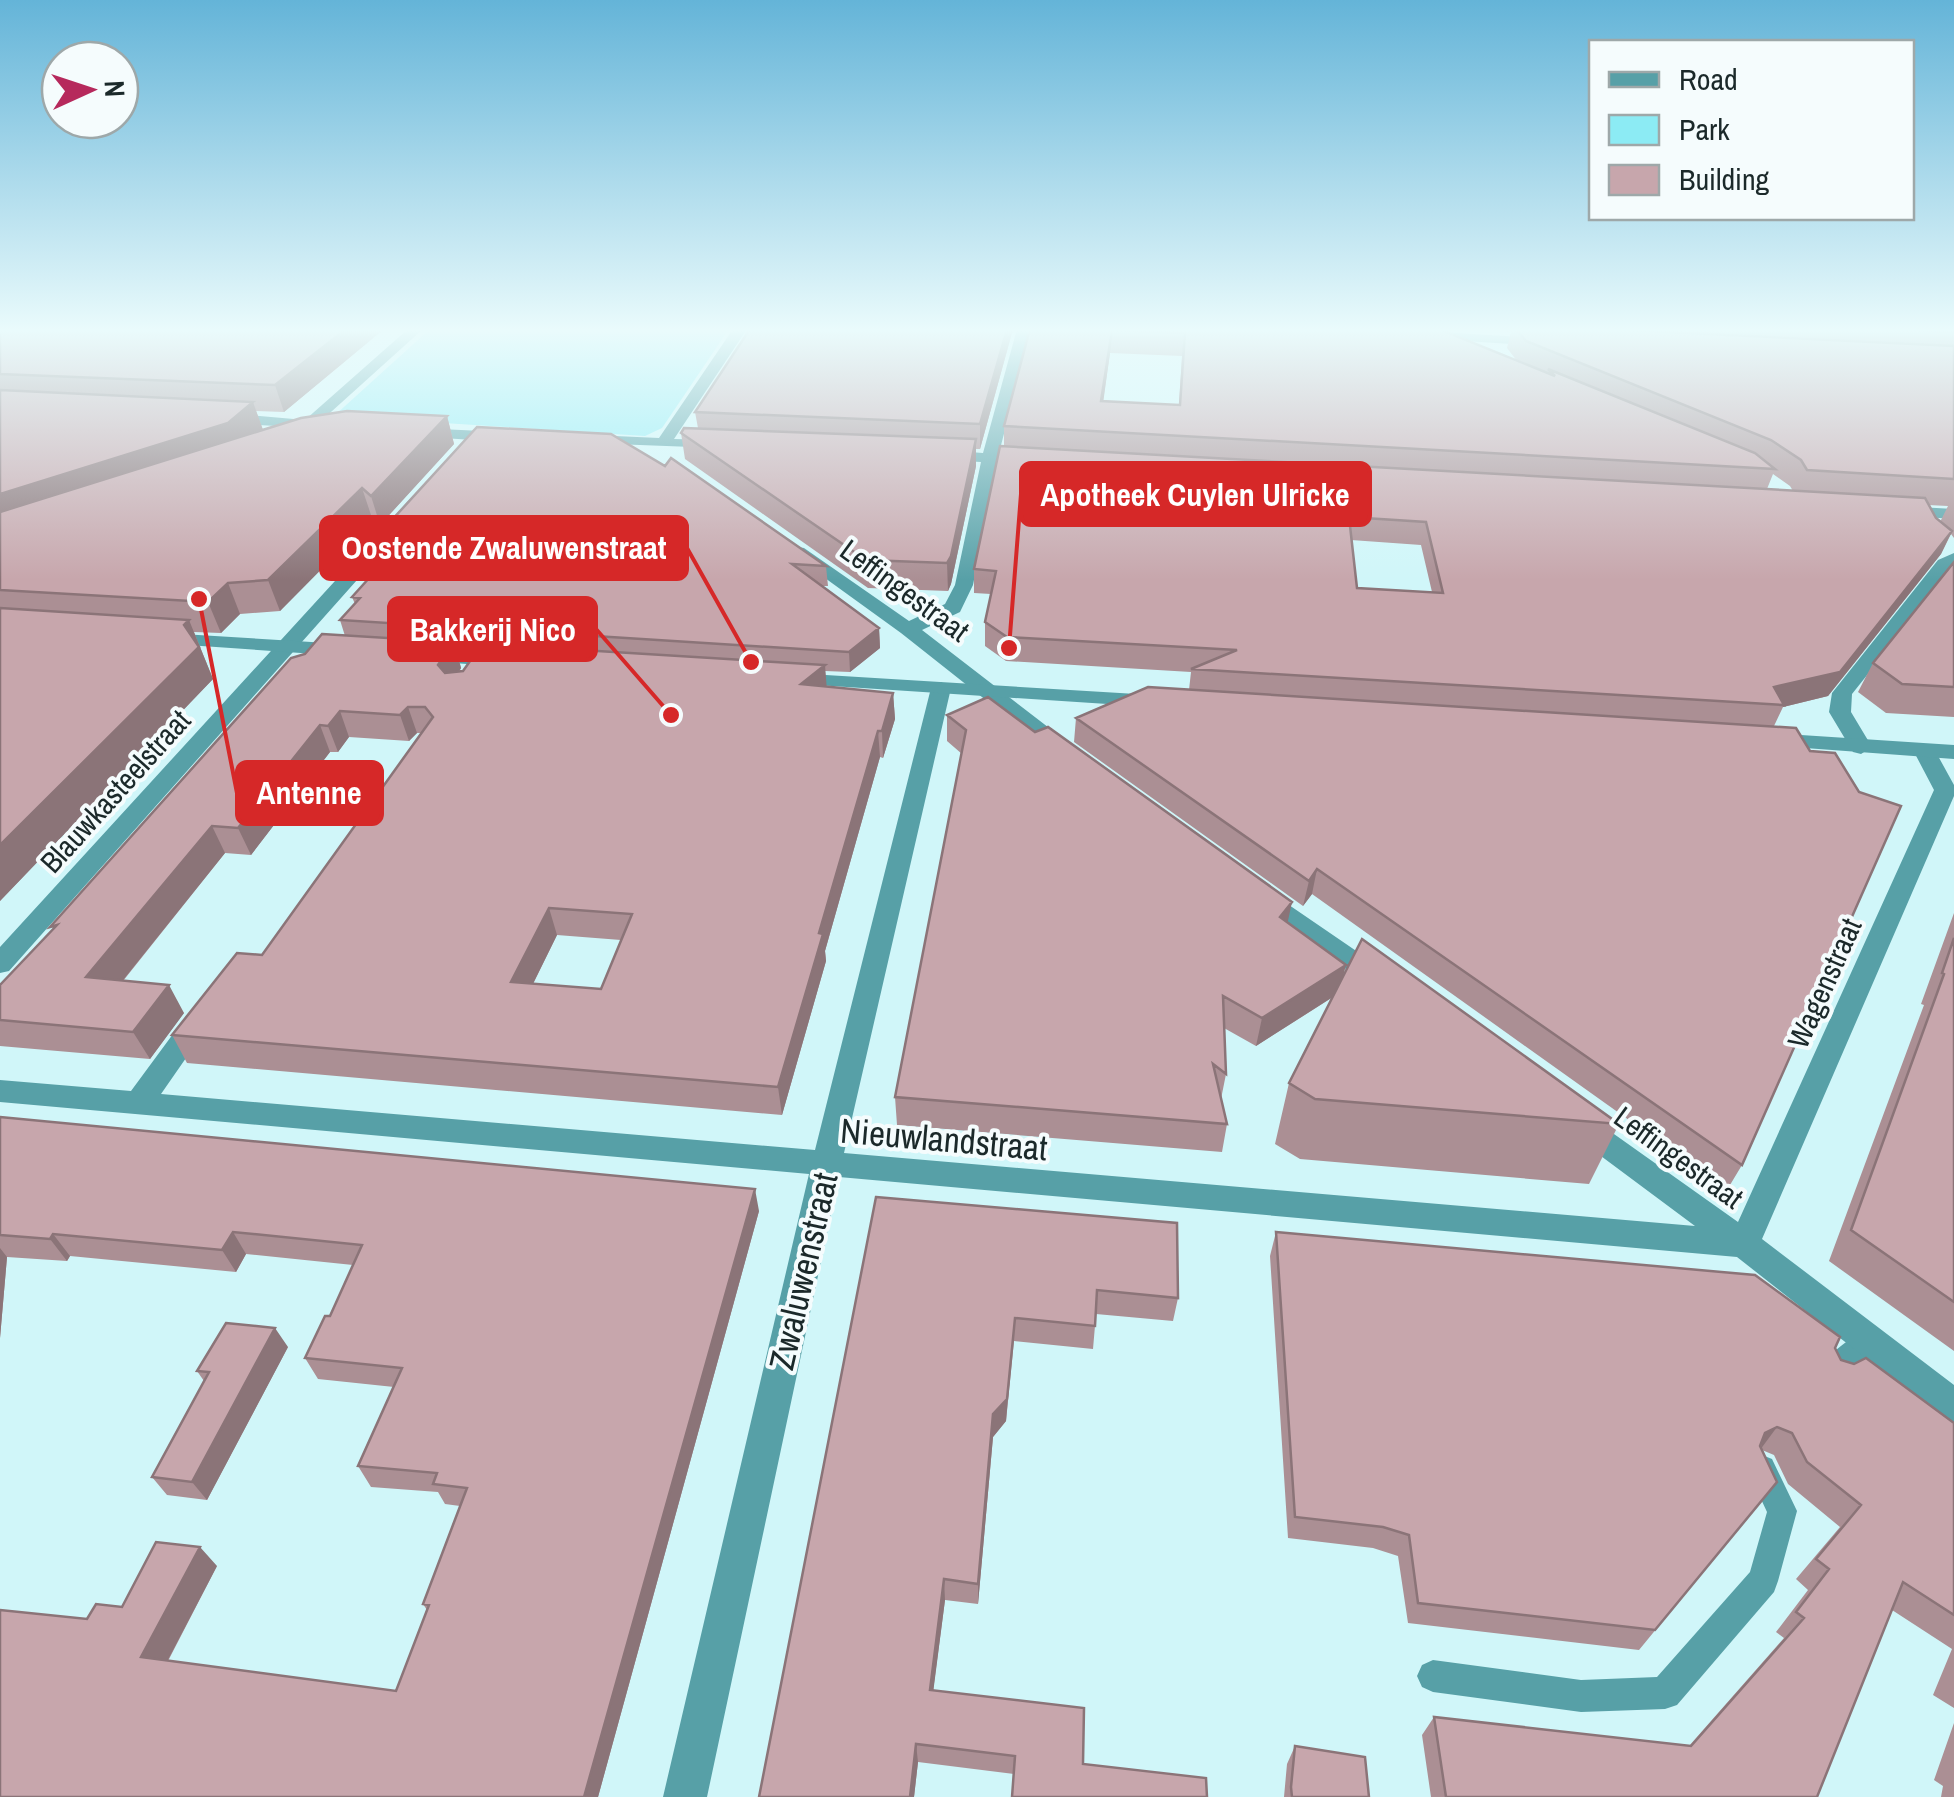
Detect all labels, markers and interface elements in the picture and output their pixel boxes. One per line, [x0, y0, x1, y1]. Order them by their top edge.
north arrow [40, 40, 140, 140]
legend [1589, 40, 1914, 220]
text: Road [1679, 59, 1738, 99]
text: N [96, 79, 134, 98]
text: Park [1679, 109, 1730, 149]
text: Building [1679, 159, 1770, 199]
callout: Apotheek Cuylen Ulricke [1021, 463, 1370, 525]
text: Apotheek Cuylen Ulricke [1040, 473, 1350, 516]
callout: Oostende Zwaluwenstraat [321, 517, 687, 579]
text: Oostende Zwaluwenstraat [341, 526, 667, 569]
street label: Leffingestraat [833, 530, 978, 650]
callout: Bakkerij Nico [389, 598, 596, 660]
text: Bakkerij Nico [410, 608, 576, 651]
street label: Blauwkasteelstraat [31, 701, 199, 881]
callout: Antenne [237, 762, 382, 824]
text: Antenne [257, 771, 361, 814]
street label: Wagenstraat [1778, 911, 1871, 1054]
street label: Leffingestraat [1607, 1097, 1752, 1217]
street label: Nieuwlandstraat [839, 1107, 1049, 1171]
street label: Zwaluwenstraat [757, 1168, 849, 1374]

